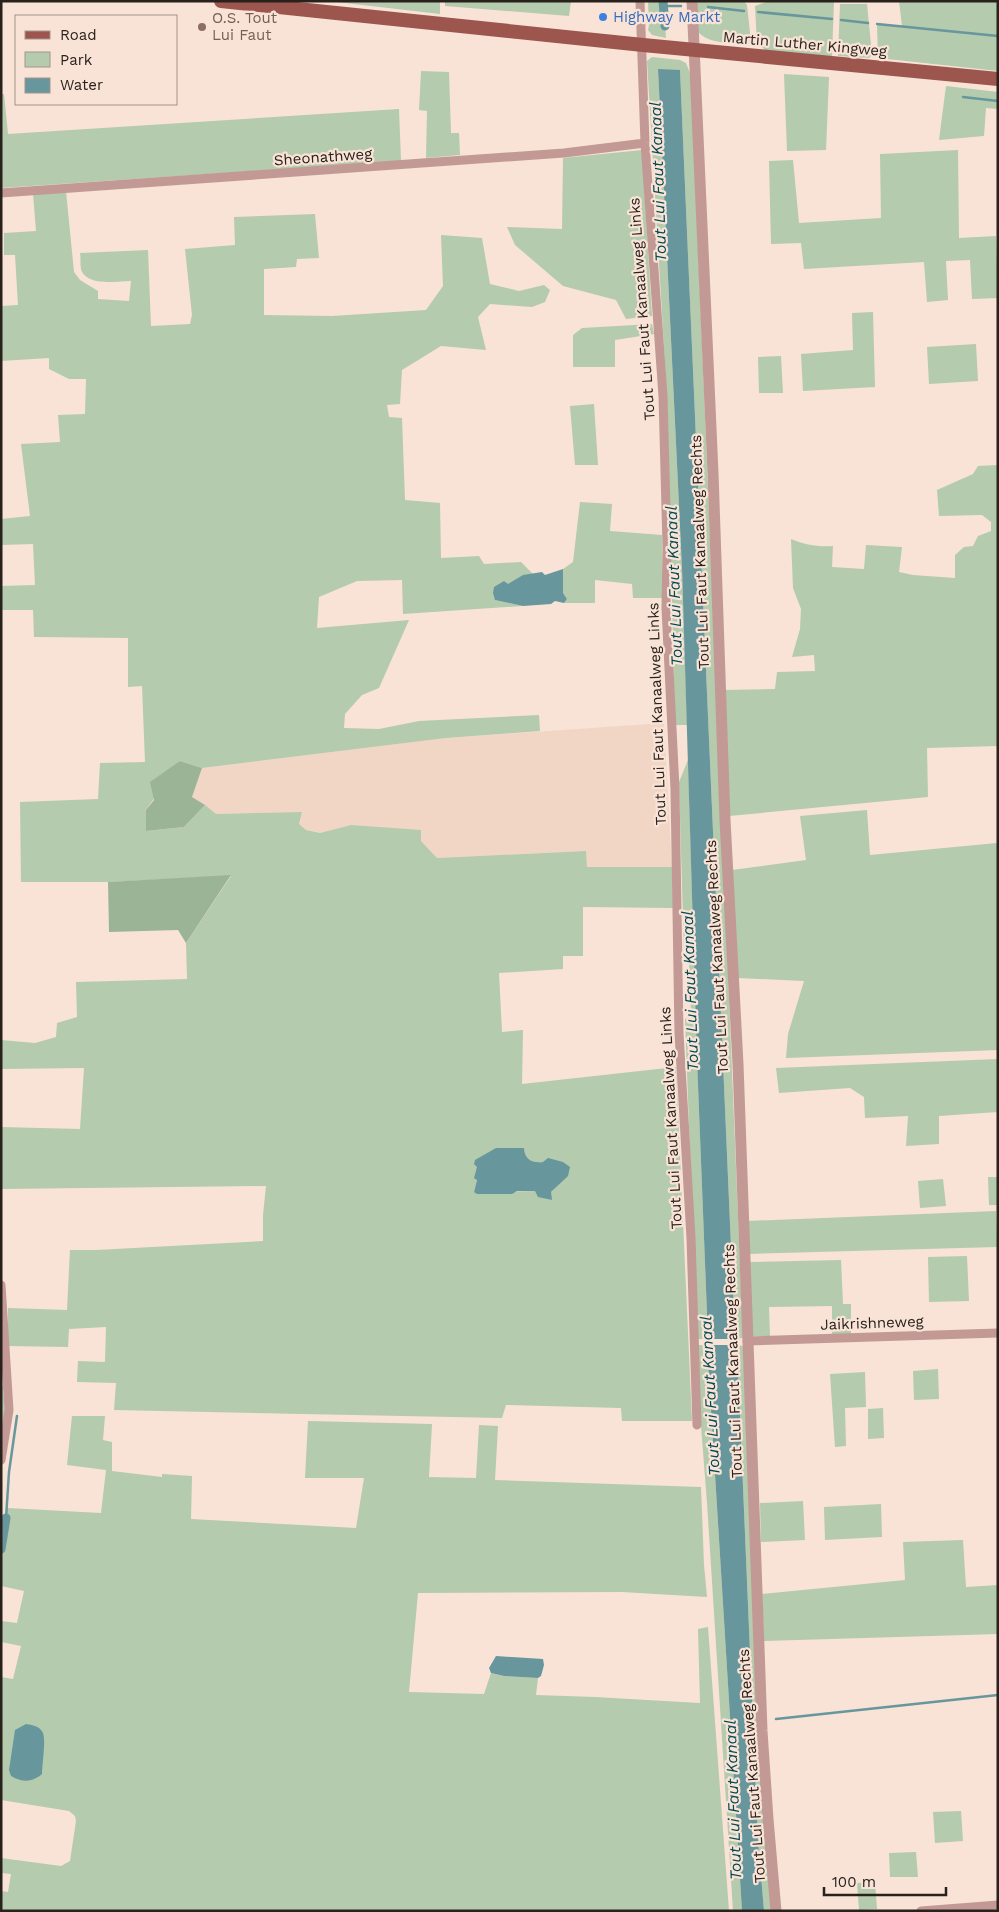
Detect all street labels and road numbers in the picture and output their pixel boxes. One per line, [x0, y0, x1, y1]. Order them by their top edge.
street label: Martin Luther Kingweg [722, 28, 888, 60]
street label: Sheonathweg [273, 145, 373, 169]
street label: Tout Lui Faut Kanaalweg Links [625, 197, 659, 421]
street label: Tout Lui Faut Kanaalweg Rechts [687, 434, 713, 670]
street label: Tout Lui Faut Kanaalweg Links [644, 602, 670, 826]
street label: Tout Lui Faut Kanaalweg Rechts [702, 839, 732, 1075]
street label: Tout Lui Faut Kanaalweg Links [656, 1006, 686, 1230]
street label: Tout Lui Faut Kanaalweg Rechts [720, 1243, 746, 1479]
street label: Jaikrishneweg [820, 1312, 924, 1334]
street label: Tout Lui Faut Kanaalweg Rechts [735, 1648, 769, 1884]

